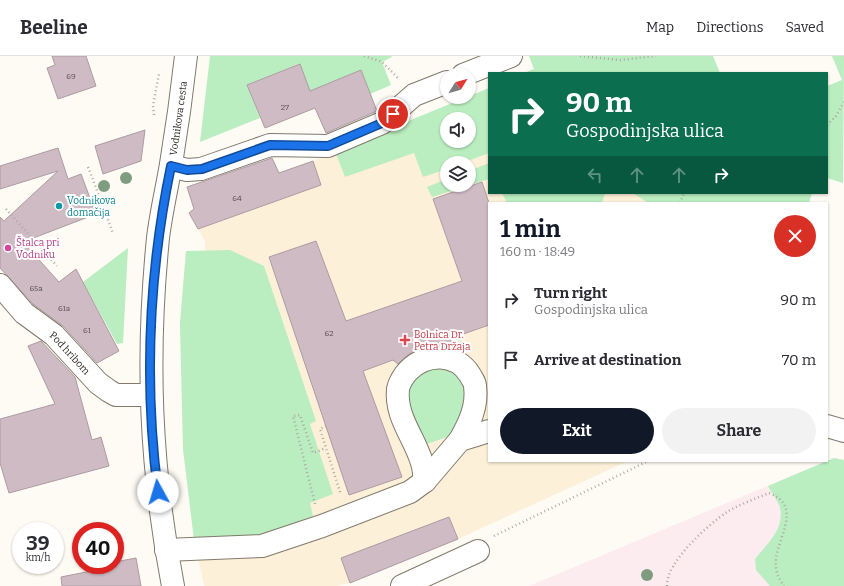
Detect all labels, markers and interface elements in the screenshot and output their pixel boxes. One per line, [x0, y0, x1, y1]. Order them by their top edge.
text: Beeline [20, 16, 88, 39]
text: Map [646, 19, 674, 36]
text: Directions [696, 19, 764, 36]
text: Saved [786, 19, 824, 36]
north arrow [440, 68, 476, 104]
map controls [440, 68, 476, 192]
house number: 69 [66, 72, 76, 81]
street label: Vodnikova cesta [167, 80, 190, 156]
text: 90 m [566, 86, 632, 119]
icon: right [500, 88, 552, 140]
pin [376, 97, 410, 131]
house number: 27 [281, 103, 289, 112]
icon: arrive [382, 103, 404, 125]
button: sound [440, 112, 476, 148]
text: Gospodinjska ulica [566, 120, 724, 142]
button: layers [440, 156, 476, 192]
icon: left [584, 164, 606, 186]
icon: ahead [626, 164, 648, 186]
icon: ahead [668, 164, 690, 186]
icon: right [710, 164, 732, 186]
house number: 64 [232, 194, 242, 203]
place label: Vodnikova domačija [67, 195, 116, 219]
marker: Vodnikova domačija [54, 201, 64, 211]
text: 1 min [500, 215, 561, 243]
button: close [774, 215, 816, 257]
place label: Štalca pri Vodniku [16, 235, 59, 261]
marker: Štalca pri Vodniku [3, 243, 13, 253]
text: 160 m · 18:49 [500, 244, 575, 259]
house number: 65a [29, 284, 43, 293]
text: Turn right [534, 284, 607, 302]
icon: right [500, 289, 522, 311]
text: 90 m [780, 291, 816, 309]
text: Gospodinjska ulica [534, 302, 648, 317]
house number: 61a [58, 304, 71, 313]
house number: 61 [83, 326, 92, 335]
street label: Pod hribom [47, 329, 92, 378]
house number: 62 [325, 329, 333, 338]
place label: Bolnica Dr. Petra Držaja [414, 329, 471, 353]
marker: Bolnica Dr. Petra Držaja [399, 334, 411, 346]
icon: arrive [500, 349, 522, 371]
text: Arrive at destination [534, 351, 681, 369]
text: 70 m [782, 351, 816, 369]
button: Exit [500, 408, 654, 454]
button: Share [662, 408, 816, 454]
position arrow [137, 471, 179, 513]
speed limit sign: 40 [72, 522, 124, 574]
text: 39 [26, 531, 50, 555]
text: km/h [26, 552, 50, 564]

